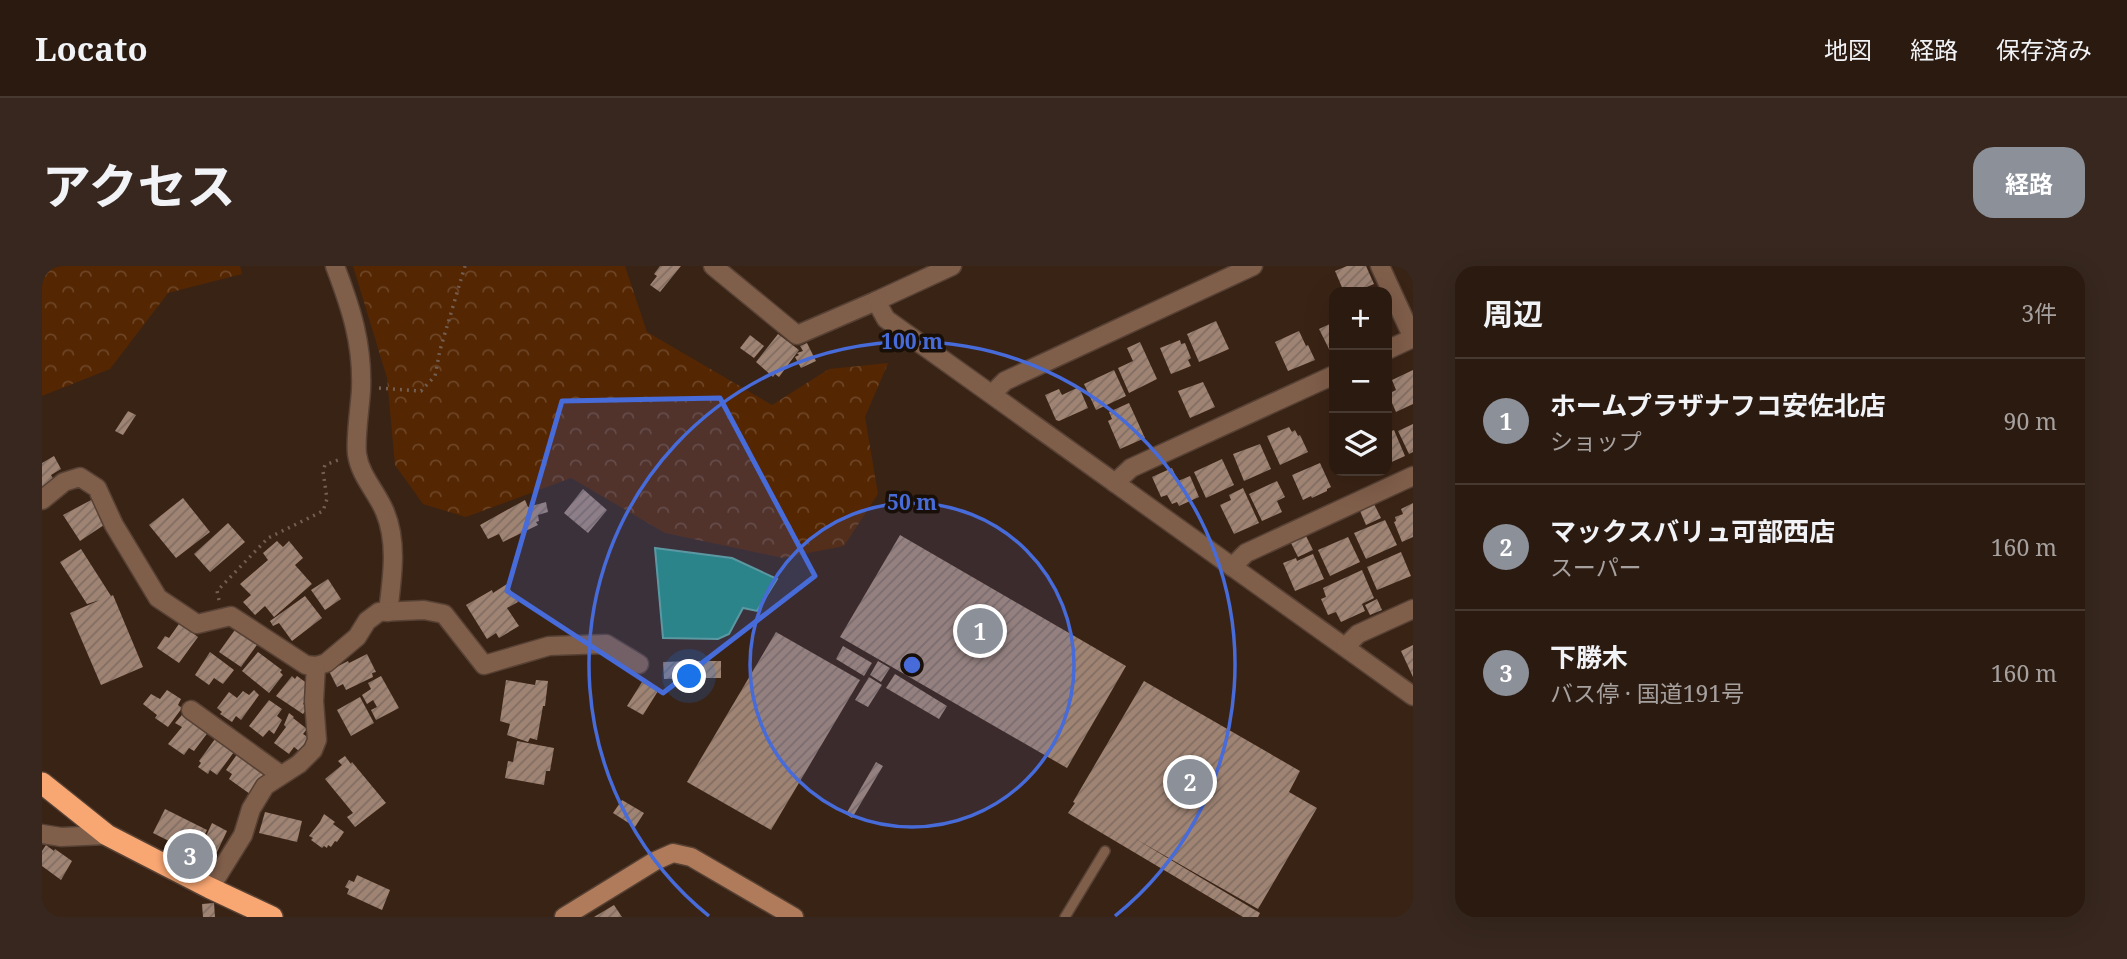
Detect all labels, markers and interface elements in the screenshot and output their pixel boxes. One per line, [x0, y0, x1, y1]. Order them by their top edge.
text: Locato [35, 26, 148, 71]
text: 地図 [1824, 33, 1872, 66]
text: 経路 [1910, 33, 1958, 66]
text: 保存済み [1996, 33, 2092, 66]
button: 経路 [1973, 147, 2085, 218]
text: アクセス [42, 152, 236, 218]
map controls [1329, 287, 1392, 476]
button: + [1329, 287, 1392, 350]
text: 周辺 [1483, 293, 1543, 334]
text: 3件 [2021, 297, 2057, 329]
text: 100 m [881, 327, 943, 355]
button: − [1329, 350, 1392, 413]
text: ホームプラザナフコ安佐北店 [1550, 387, 1886, 423]
text: 1 [1500, 405, 1513, 437]
text: 90 m [2004, 405, 2057, 437]
button: layers [1329, 413, 1392, 476]
text: ショップ [1550, 425, 1642, 457]
text: 50 m [887, 488, 937, 516]
text: マックスバリュ可部西店 [1550, 513, 1835, 549]
text: 2 [1500, 531, 1513, 563]
text: 160 m [1991, 531, 2057, 563]
text: スーパー [1550, 551, 1642, 583]
pin: 1 [957, 605, 1003, 657]
text: 下勝木 [1550, 639, 1628, 675]
centre of rings [900, 653, 924, 677]
text: 3 [1500, 657, 1513, 689]
text: 160 m [1991, 657, 2057, 689]
your location [672, 659, 706, 693]
text: バス停 · 国道191号 [1550, 677, 1744, 709]
pin: 2 [1167, 756, 1213, 808]
pin: 3 [167, 830, 213, 882]

